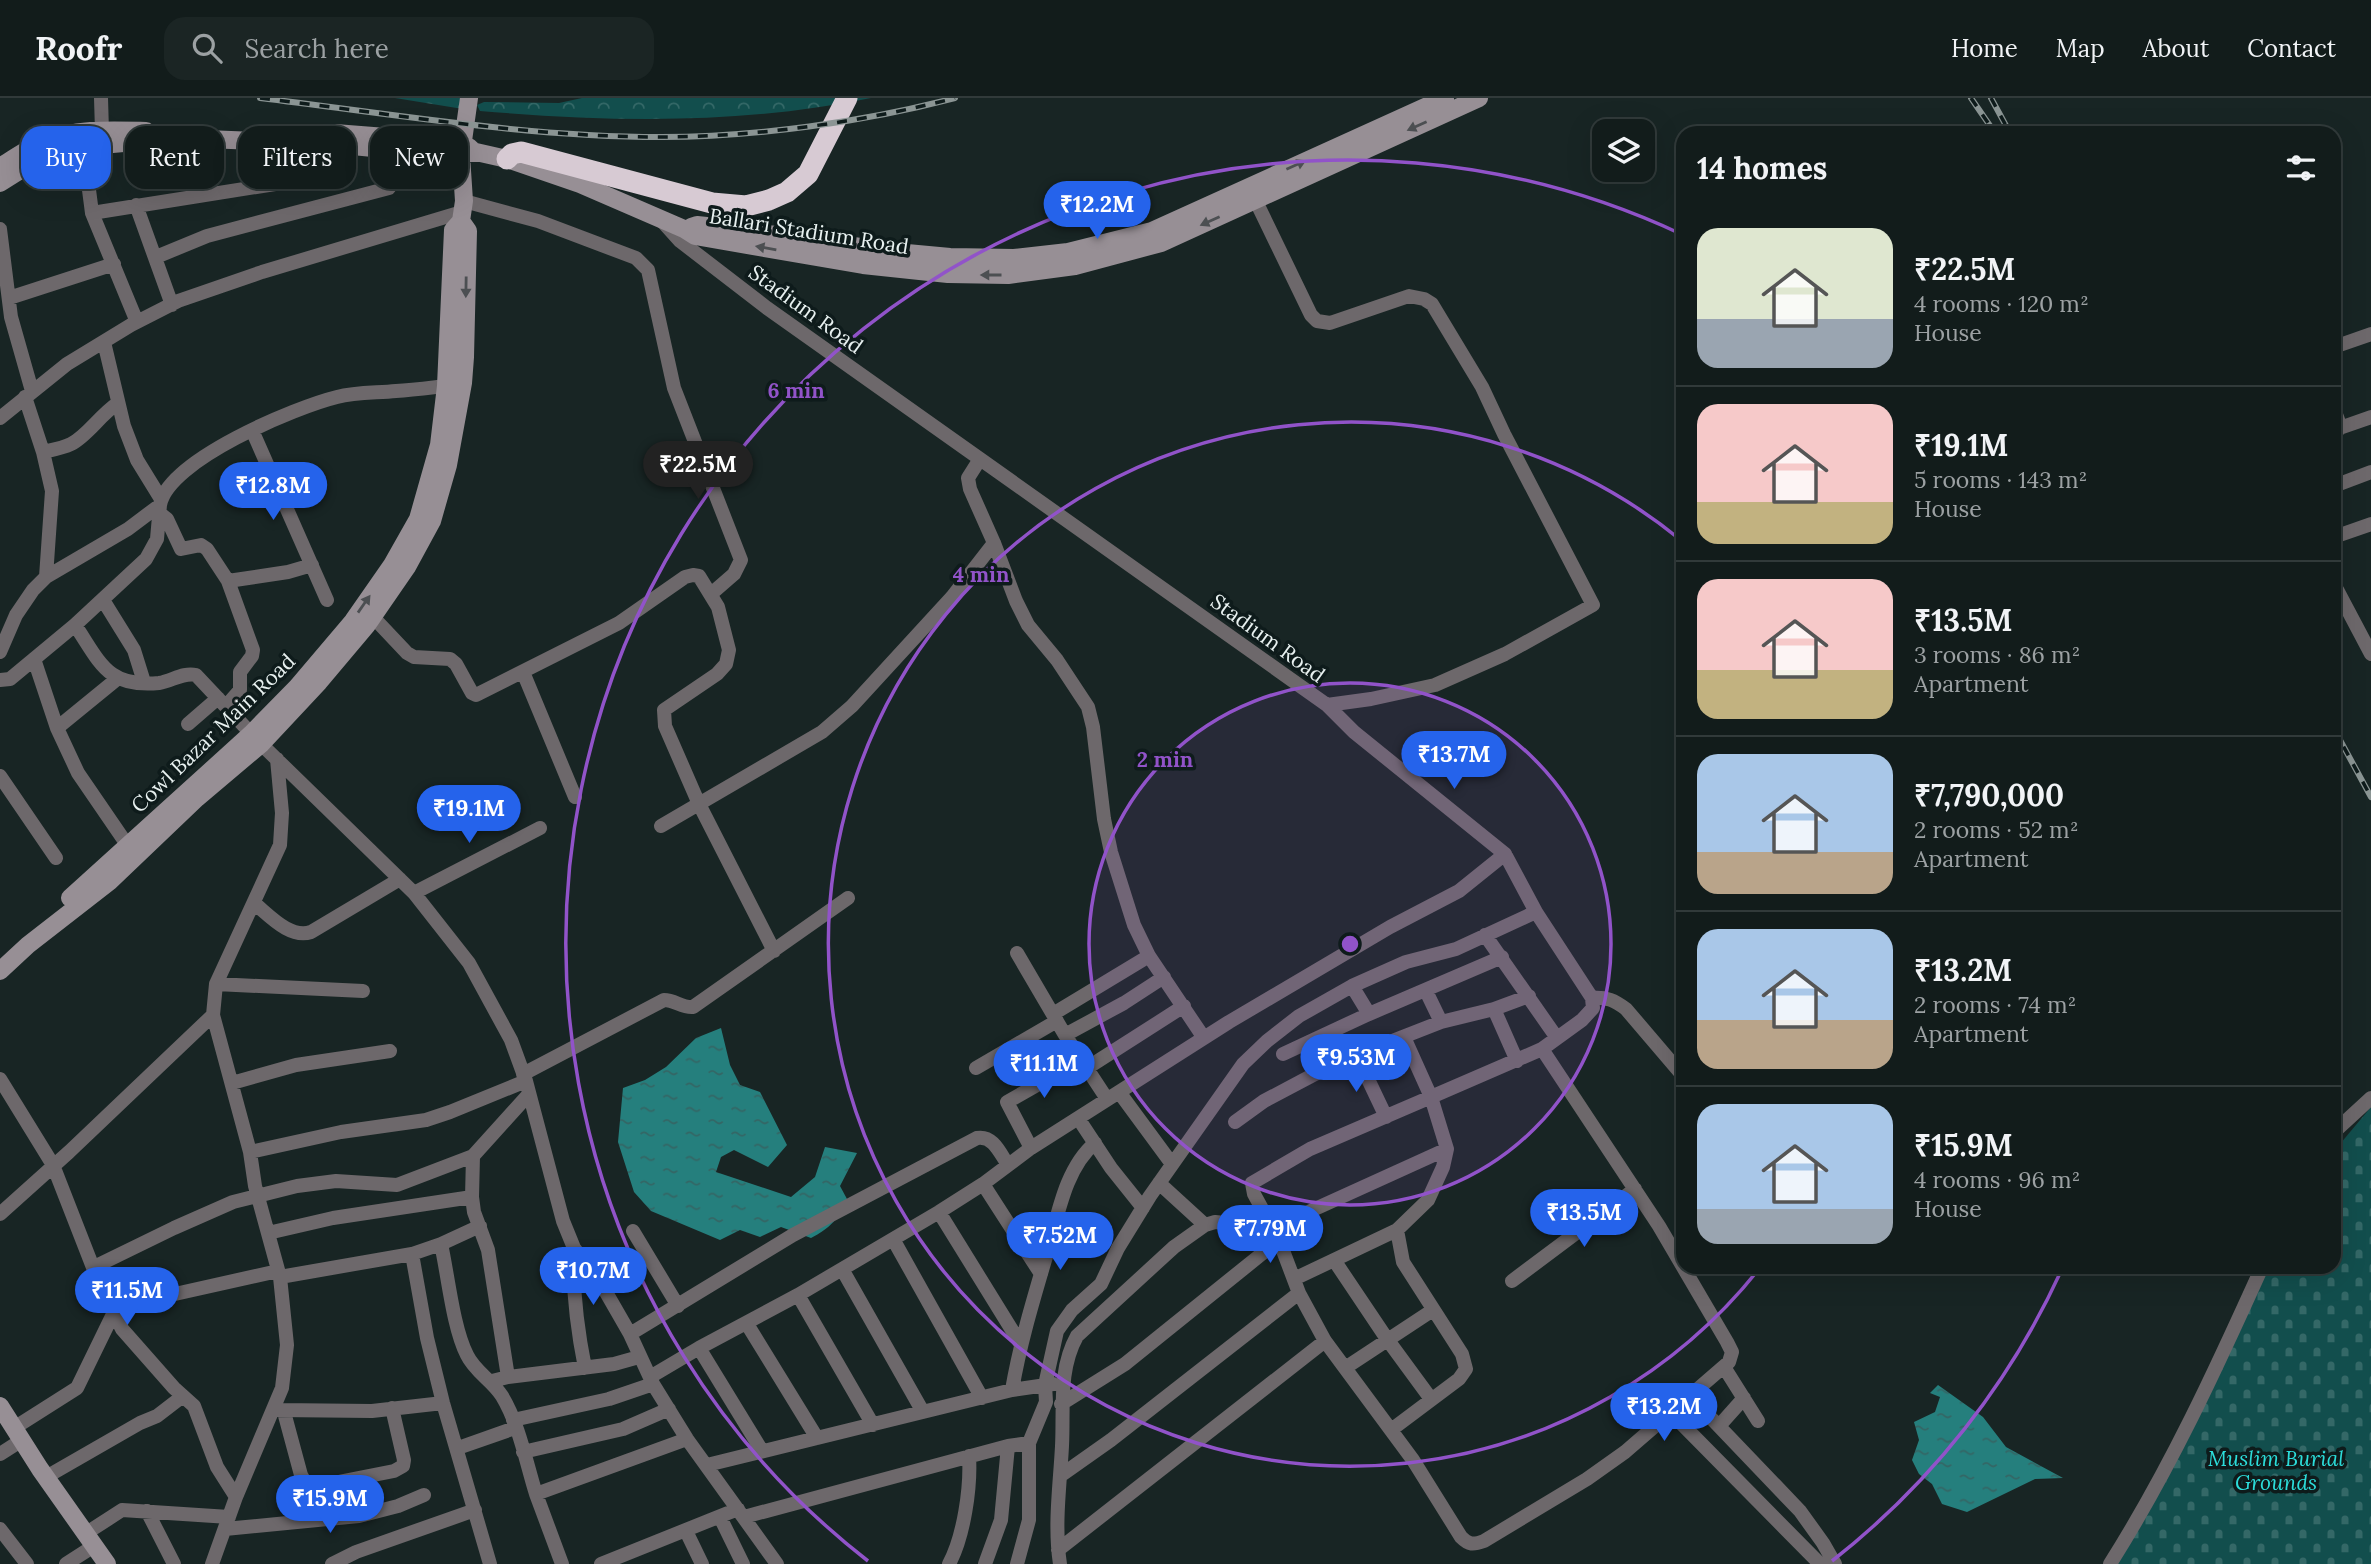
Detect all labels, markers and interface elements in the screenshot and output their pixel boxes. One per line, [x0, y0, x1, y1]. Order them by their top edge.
search box [164, 17, 654, 80]
text: Roofr [35, 27, 122, 69]
icon: search [188, 29, 226, 67]
text: Search here [244, 32, 389, 65]
text: Home [1951, 33, 2018, 64]
text: Map [2056, 33, 2105, 64]
text: About [2143, 33, 2209, 64]
text: Contact [2247, 33, 2336, 64]
map controls [1592, 119, 1655, 182]
button: layers [1592, 119, 1655, 182]
one-way arrow [1407, 120, 1427, 132]
chip: Buy [21, 126, 111, 189]
chip: Rent [125, 126, 224, 189]
chip: Filters [238, 126, 356, 189]
chip: New [370, 126, 468, 189]
text: 14 homes [1697, 149, 1827, 187]
icon: filters [2282, 149, 2320, 187]
one-way arrow [1286, 159, 1306, 171]
pin: ₹12.2M [1040, 181, 1154, 241]
text: ₹12.2M [1060, 189, 1134, 218]
street label: Ballari Stadium Road [707, 202, 911, 260]
one-way arrow [1200, 216, 1221, 227]
one-way arrow [754, 242, 776, 253]
text: ₹22.5M [1914, 250, 2016, 288]
icon: home [1753, 256, 1837, 340]
street label: Stadium Road [744, 258, 868, 360]
one-way arrow [980, 269, 1002, 281]
one-way arrow [461, 276, 472, 298]
text: 4 rooms · 120 m² [1914, 289, 2089, 318]
text: House [1914, 318, 1982, 347]
text: 6 min [767, 377, 825, 404]
text: ₹19.1M [1914, 426, 2008, 464]
icon: home [1753, 432, 1837, 516]
pin: ₹22.5M [641, 442, 755, 501]
text: ₹22.5M [659, 449, 737, 478]
pin: ₹12.8M [216, 462, 330, 522]
text: 5 rooms · 143 m² [1914, 465, 2087, 494]
text: ₹12.8M [235, 470, 311, 499]
text: House [1914, 494, 1982, 523]
text: 4 min [953, 561, 1009, 588]
street label: Stadium Road [1206, 587, 1330, 689]
one-way arrow [357, 595, 371, 613]
text: ₹13.5M [1914, 601, 2013, 639]
icon: home [1753, 607, 1837, 691]
text: 3 rooms · 86 m² [1914, 640, 2080, 669]
street label: Cowl Bazar Main Road [125, 648, 301, 818]
text: Apartment [1914, 669, 2029, 698]
pin: ₹13.7M [1397, 732, 1511, 791]
text: ₹13.7M [1417, 739, 1491, 768]
text: 2 min [1137, 746, 1193, 773]
text: ₹7,790,000 [1914, 776, 2064, 814]
icon: home [1753, 782, 1837, 866]
pin: ₹19.1M [412, 786, 526, 845]
text: ₹19.1M [433, 793, 505, 822]
text: 2 rooms · 52 m² [1914, 815, 2079, 844]
text: Apartment [1914, 844, 2029, 873]
centre of rings [1338, 932, 1362, 956]
text: ₹13.2M [1914, 951, 2012, 989]
icon: home [1753, 957, 1837, 1041]
text: 2 rooms · 74 m² [1914, 990, 2076, 1019]
text: Apartment [1914, 1019, 2029, 1048]
pin: ₹9.53M [1299, 1034, 1413, 1094]
pin: ₹11.1M [987, 1040, 1101, 1100]
text: ₹9.53M [1316, 1042, 1396, 1071]
text: ₹11.1M [1010, 1048, 1078, 1077]
text: ₹15.9M [1914, 1126, 2013, 1164]
icon: home [1753, 1132, 1837, 1216]
text: 4 rooms · 96 m² [1914, 1165, 2080, 1194]
pin: ₹13.5M [1527, 1190, 1641, 1249]
text: House [1914, 1194, 1982, 1223]
text: ₹13.5M [1546, 1197, 1622, 1226]
pin: ₹7.79M [1213, 1206, 1327, 1265]
pin: ₹7.52M [1003, 1212, 1117, 1272]
text: ₹7.79M [1233, 1213, 1307, 1242]
text: ₹7.52M [1023, 1220, 1097, 1249]
pin: ₹10.7M [536, 1248, 650, 1307]
text: ₹10.7M [556, 1255, 630, 1284]
pin: ₹11.5M [70, 1268, 184, 1327]
text: ₹11.5M [91, 1275, 163, 1304]
pin: ₹13.2M [1607, 1384, 1721, 1443]
text: ₹13.2M [1626, 1391, 1702, 1420]
park label: Muslim Burial Grounds [2208, 1445, 2344, 1496]
pin: ₹15.9M [273, 1476, 387, 1535]
text: ₹15.9M [292, 1483, 368, 1512]

